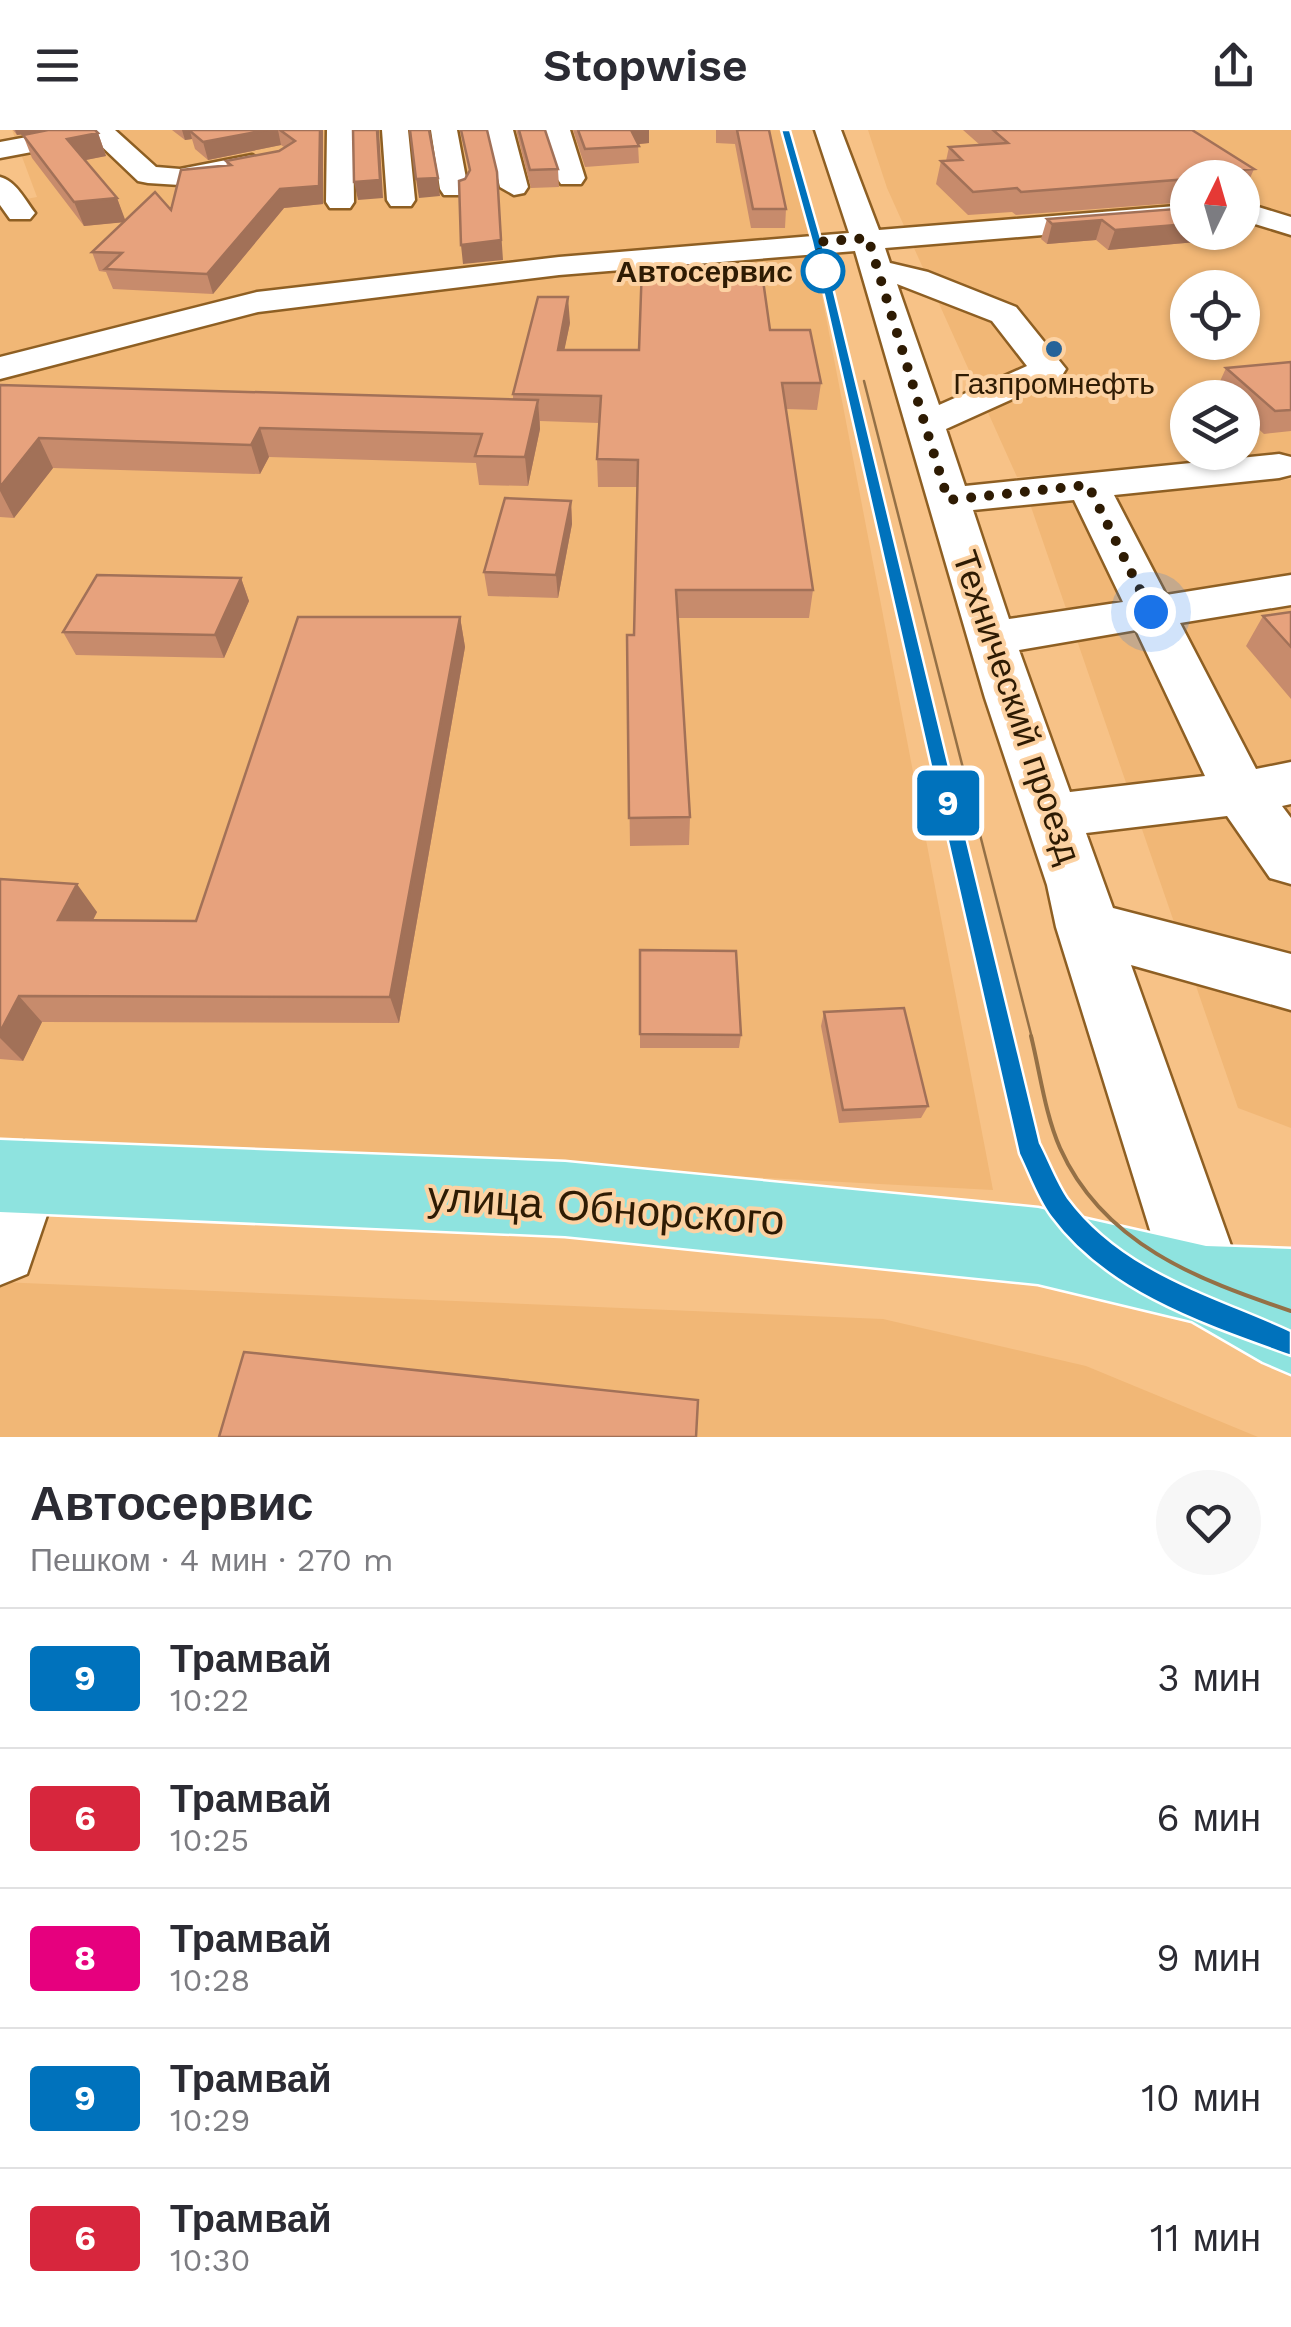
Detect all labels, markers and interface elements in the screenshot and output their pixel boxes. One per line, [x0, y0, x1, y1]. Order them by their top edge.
icon: menu [30, 38, 85, 93]
icon: share [1206, 38, 1261, 93]
text: Stopwise [543, 39, 748, 92]
north arrow [1170, 160, 1260, 250]
map controls [1170, 160, 1260, 470]
marker: Автосервис [802, 250, 844, 292]
place label: Автосервис [616, 254, 793, 289]
button: locate [1170, 270, 1260, 360]
marker: Газпромнефть [1043, 338, 1065, 360]
place label: Газпромнефть [953, 366, 1155, 401]
button: layers [1170, 380, 1260, 470]
street label: Технический проезд [944, 545, 1090, 869]
your location [1126, 587, 1176, 637]
line badge: 9 [916, 770, 980, 836]
text: 9 [937, 782, 959, 824]
street label: улица Обнорского [426, 1171, 786, 1245]
button: heart [1156, 1470, 1261, 1575]
text: Автосервис [30, 1475, 314, 1532]
text: Пешком · 4 мин · 270 m [30, 1541, 393, 1579]
text: Трамвай [170, 1637, 332, 1681]
text: 3 мин [1158, 1656, 1261, 1700]
text: 9 [74, 1657, 96, 1699]
text: 10:22 [170, 1681, 249, 1719]
text: Трамвай [170, 1777, 332, 1821]
text: 6 мин [1157, 1796, 1261, 1840]
text: 6 [74, 1797, 96, 1839]
text: 10:25 [170, 1821, 249, 1859]
text: Трамвай [170, 1917, 332, 1961]
text: 9 мин [1156, 1936, 1261, 1980]
text: 8 [74, 1937, 96, 1979]
text: 10:28 [170, 1961, 250, 1999]
text: Трамвай [170, 2057, 332, 2101]
text: 10 мин [1141, 2076, 1261, 2120]
text: 9 [74, 2077, 96, 2119]
text: 10:29 [170, 2101, 250, 2139]
text: Трамвай [170, 2197, 332, 2241]
text: 11 мин [1150, 2216, 1261, 2260]
text: 6 [74, 2217, 96, 2259]
text: 10:30 [170, 2241, 250, 2279]

